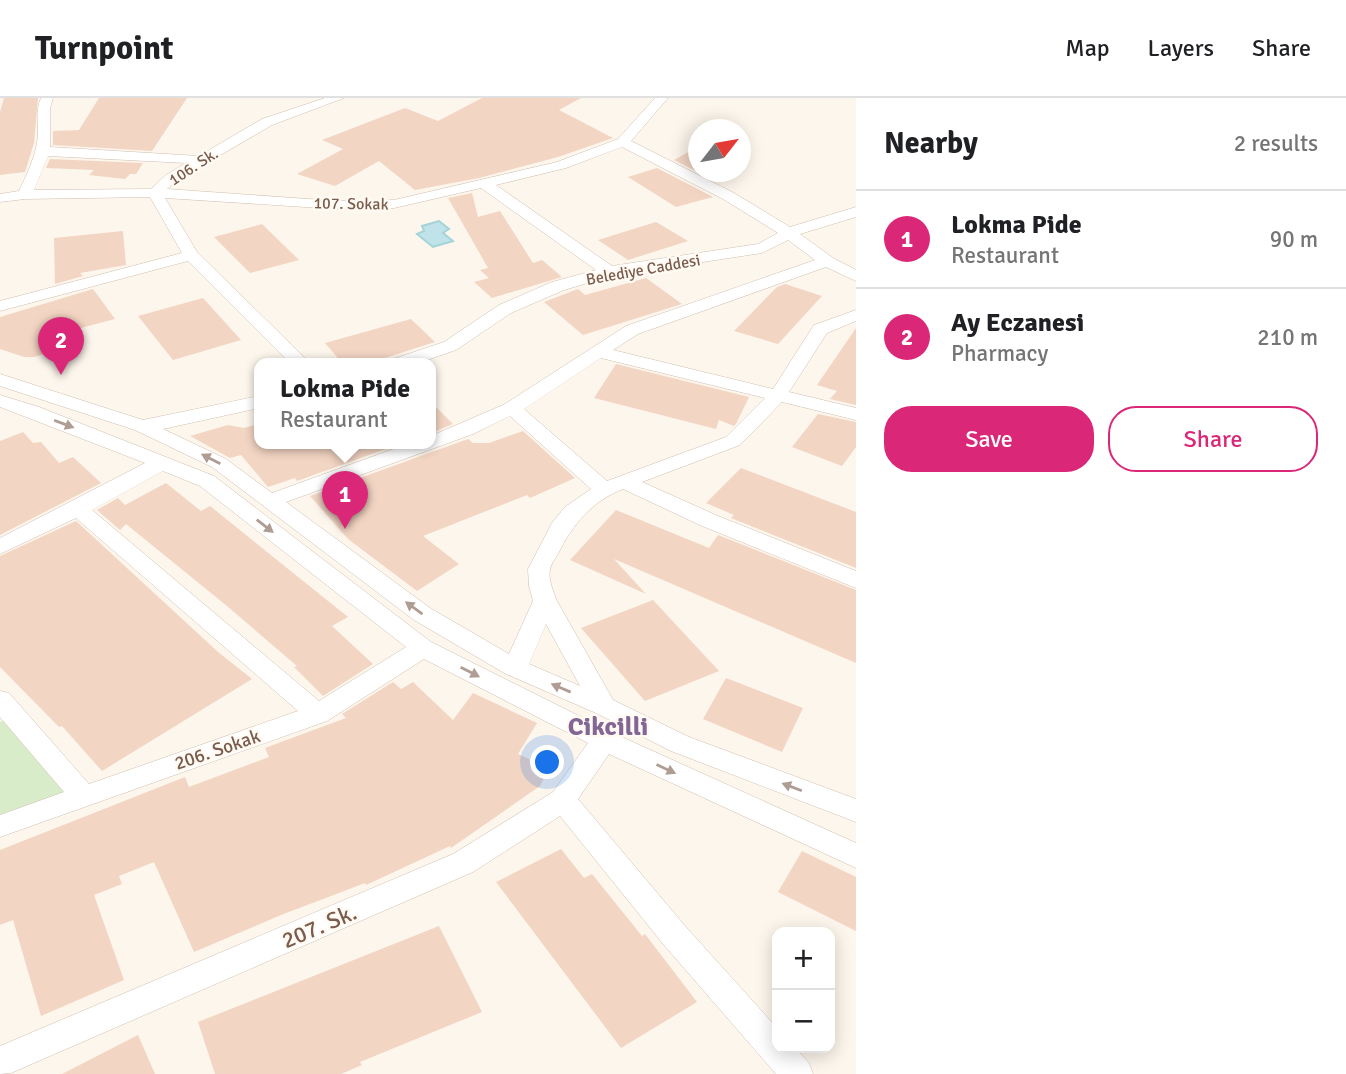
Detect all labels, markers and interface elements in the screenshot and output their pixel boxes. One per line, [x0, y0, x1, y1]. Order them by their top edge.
text: Turnpoint [35, 28, 173, 69]
text: Map [1065, 33, 1110, 63]
text: Layers [1148, 33, 1214, 63]
text: Share [1252, 33, 1311, 63]
north arrow [688, 119, 751, 182]
text: Nearby [884, 125, 978, 162]
text: 2 results [1234, 129, 1318, 158]
street label: 106. Sk. [165, 144, 222, 190]
street label: 107. Sokak [313, 193, 389, 215]
text: Lokma Pide [951, 209, 1082, 241]
text: 1 [901, 225, 913, 254]
text: 90 m [1270, 225, 1318, 254]
text: Restaurant [951, 241, 1059, 270]
street label: Belediye Caddesi [585, 250, 702, 290]
text: Ay Eczanesi [951, 307, 1084, 339]
pin: 2 [38, 317, 84, 375]
text: 2 [901, 323, 913, 352]
text: 210 m [1257, 323, 1318, 352]
text: Pharmacy [951, 339, 1048, 368]
popup [254, 358, 436, 449]
text: Lokma Pide [280, 373, 410, 405]
text: Restaurant [280, 405, 388, 434]
button: Save [884, 406, 1094, 472]
button: Share [1108, 406, 1318, 472]
one-way arrow [54, 418, 75, 429]
one-way arrow [201, 453, 221, 465]
pin: 1 [322, 471, 368, 529]
one-way arrow [256, 519, 274, 534]
one-way arrow [405, 601, 423, 615]
one-way arrow [460, 666, 480, 678]
one-way arrow [550, 682, 571, 693]
district label: Cikcilli [568, 711, 648, 743]
street label: 206. Sokak [171, 724, 264, 776]
your location [530, 745, 564, 779]
one-way arrow [655, 764, 676, 775]
one-way arrow [782, 781, 803, 792]
street label: 207. Sk. [277, 898, 361, 955]
map controls [772, 927, 835, 1053]
button: + [772, 927, 835, 990]
button: − [772, 990, 835, 1053]

